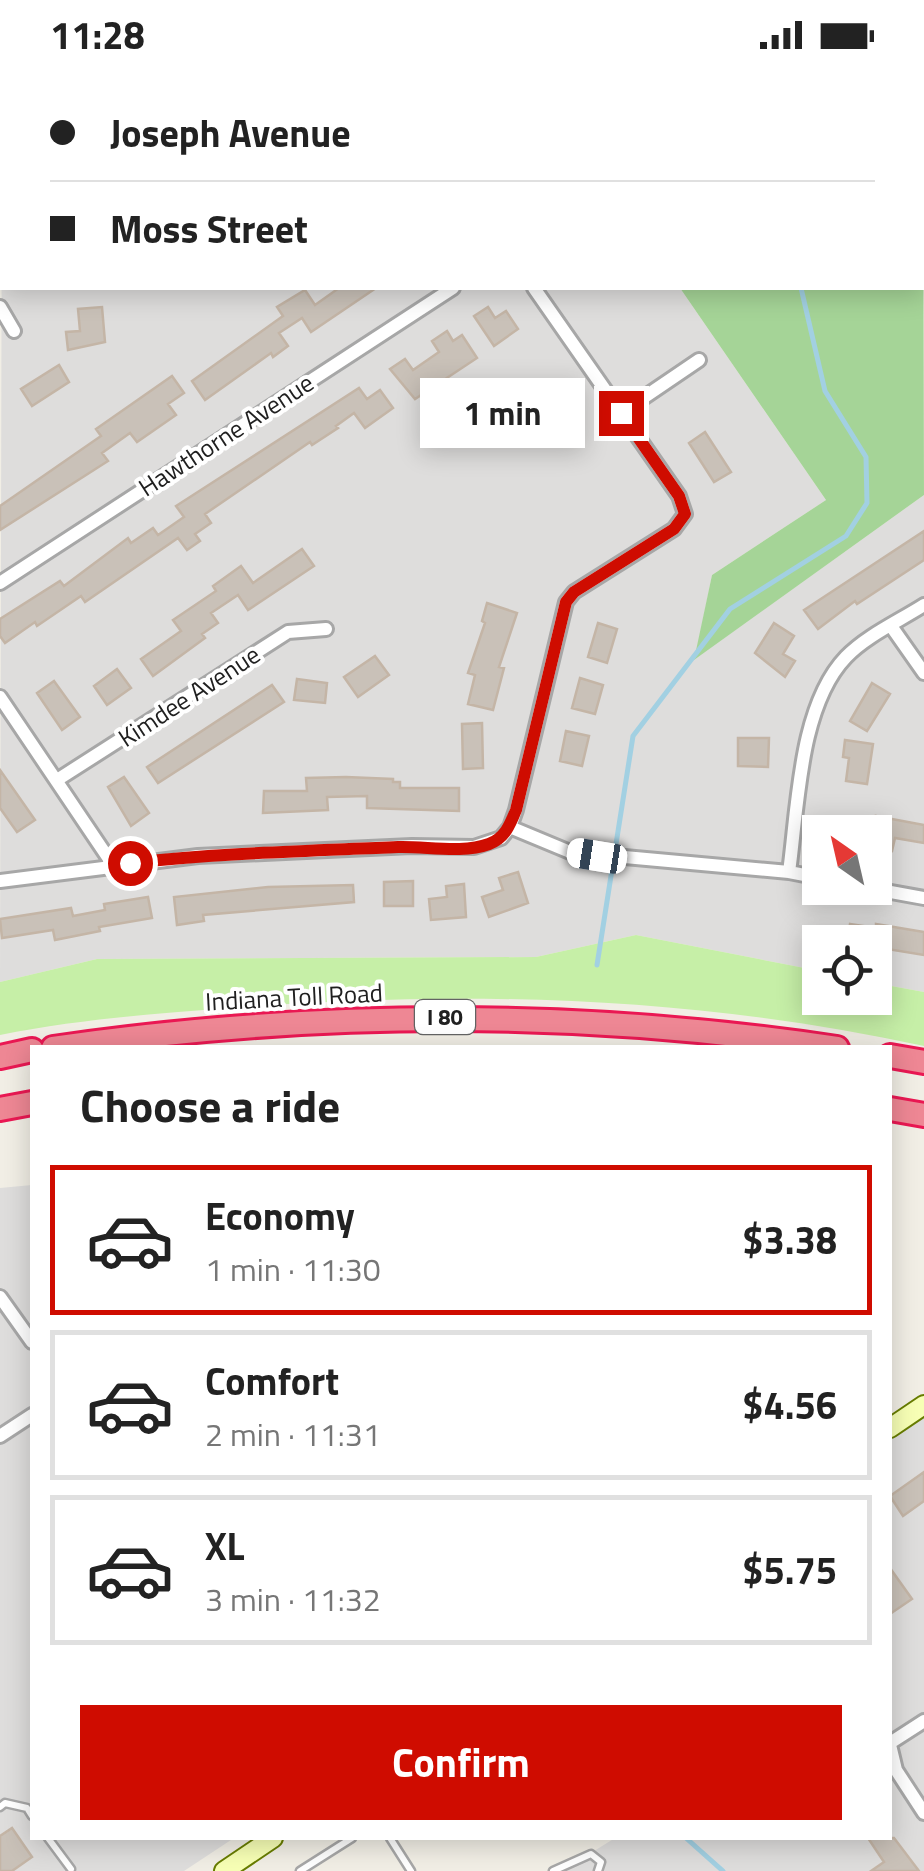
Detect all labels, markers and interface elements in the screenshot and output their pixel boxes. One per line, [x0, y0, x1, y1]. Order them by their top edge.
text: 11:28 [50, 6, 145, 64]
text: Joseph Avenue [110, 104, 351, 162]
text: Moss Street [110, 200, 308, 258]
street label: Hawthorne Avenue [131, 364, 321, 506]
callout: 1 min [421, 378, 586, 448]
text: 1 min [464, 389, 541, 437]
route end [599, 391, 644, 436]
street label: Kimdee Avenue [110, 636, 268, 756]
north arrow [802, 815, 892, 905]
map controls [802, 815, 892, 1015]
car [565, 836, 629, 876]
route start [108, 841, 153, 886]
button: locate [802, 925, 892, 1015]
street label: Indiana Toll Road [204, 973, 384, 1021]
road number: I 80 [415, 1000, 475, 1034]
text: Choose a ride [80, 1071, 340, 1139]
text: Economy [205, 1187, 355, 1245]
icon: car [85, 1195, 175, 1285]
text: $3.38 [742, 1211, 837, 1269]
text: 1 min · 11:30 [205, 1245, 381, 1293]
text: Comfort [205, 1352, 339, 1410]
icon: car [85, 1360, 175, 1450]
text: $4.56 [742, 1376, 837, 1434]
text: 2 min · 11:31 [205, 1410, 381, 1458]
text: XL [205, 1517, 245, 1575]
icon: car [85, 1525, 175, 1615]
text: $5.75 [742, 1541, 837, 1599]
text: 3 min · 11:32 [205, 1575, 381, 1623]
button: Confirm [80, 1705, 842, 1820]

